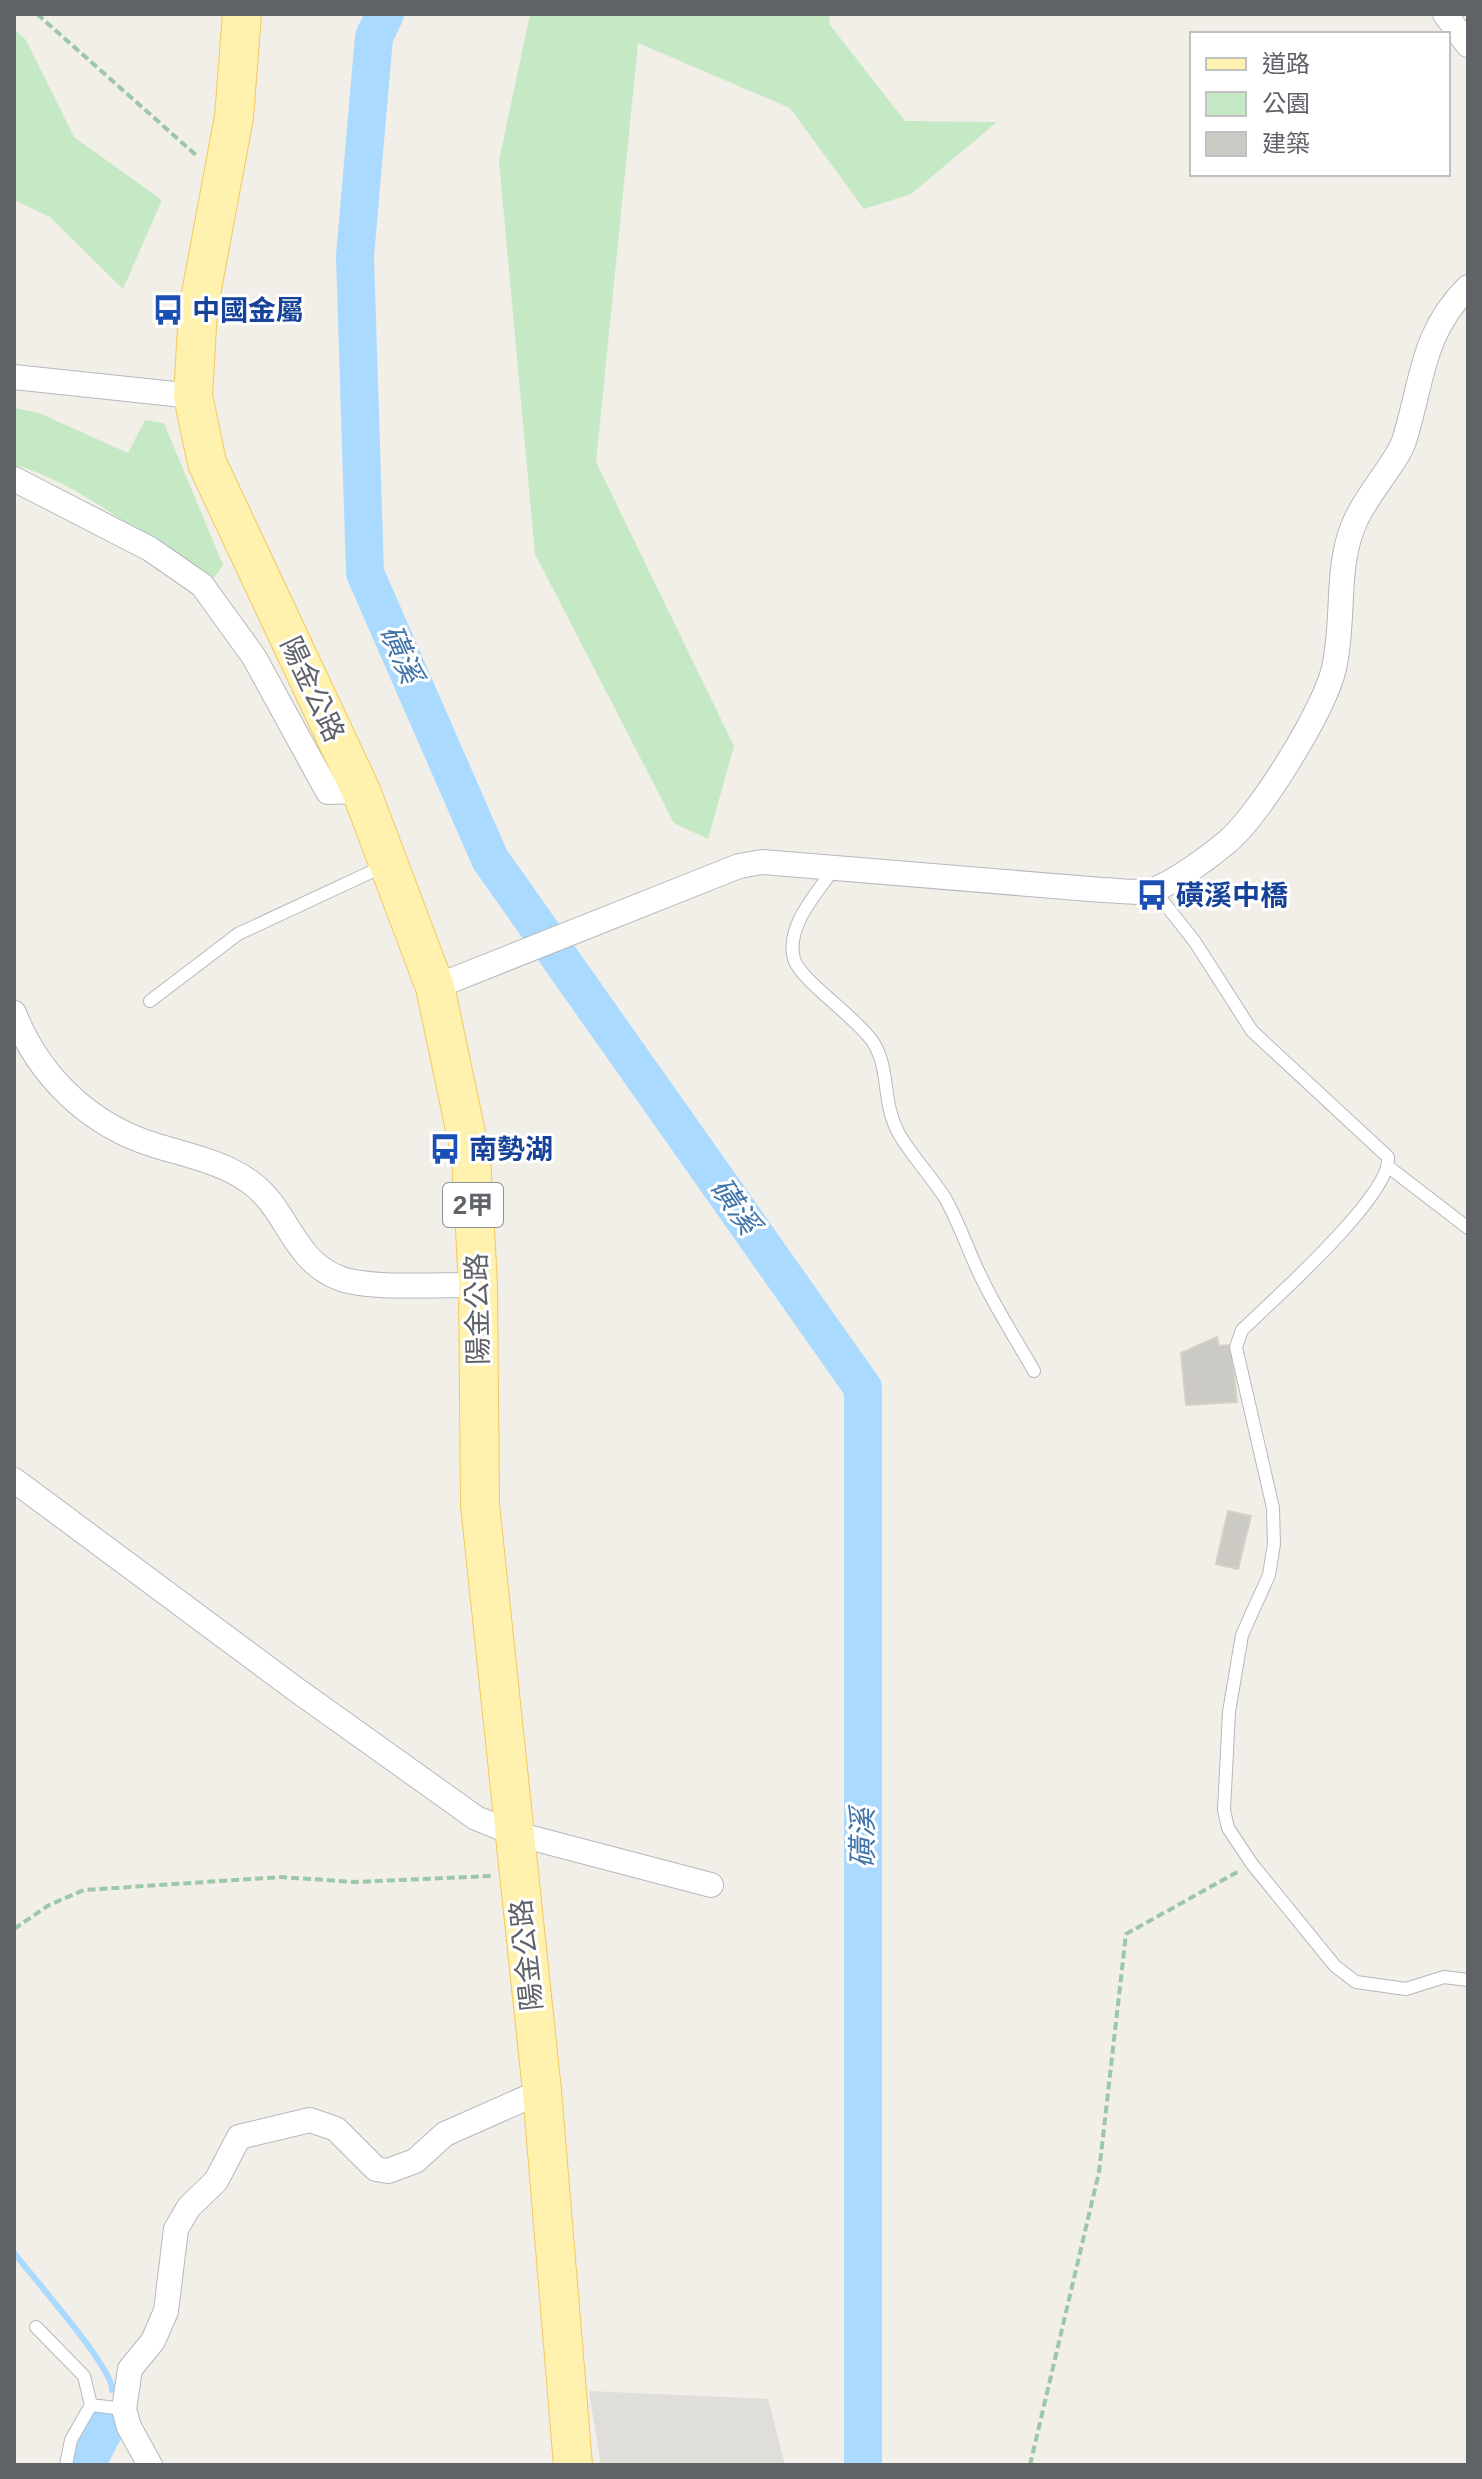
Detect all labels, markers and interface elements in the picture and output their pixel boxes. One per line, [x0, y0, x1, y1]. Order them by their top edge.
legend [1190, 32, 1450, 176]
text: 道路 [1262, 50, 1310, 77]
text: 公園 [1262, 90, 1310, 117]
text: 建築 [1262, 130, 1310, 157]
bus stop icon: 中國金屬 [151, 293, 185, 327]
place label: 中國金屬 [192, 295, 304, 326]
water label: 磺溪 [374, 620, 430, 692]
street label: 陽金公路 [275, 632, 350, 747]
bus stop icon: 磺溪中橋 [1135, 878, 1169, 912]
place label: 磺溪中橋 [1176, 880, 1288, 911]
bus stop icon: 南勢湖 [428, 1132, 462, 1166]
place label: 南勢湖 [469, 1134, 553, 1165]
water label: 磺溪 [705, 1172, 768, 1243]
road number: 2甲 [443, 1183, 503, 1227]
street label: 陽金公路 [461, 1253, 494, 1365]
water label: 磺溪 [846, 1804, 879, 1868]
street label: 陽金公路 [505, 1898, 548, 2012]

